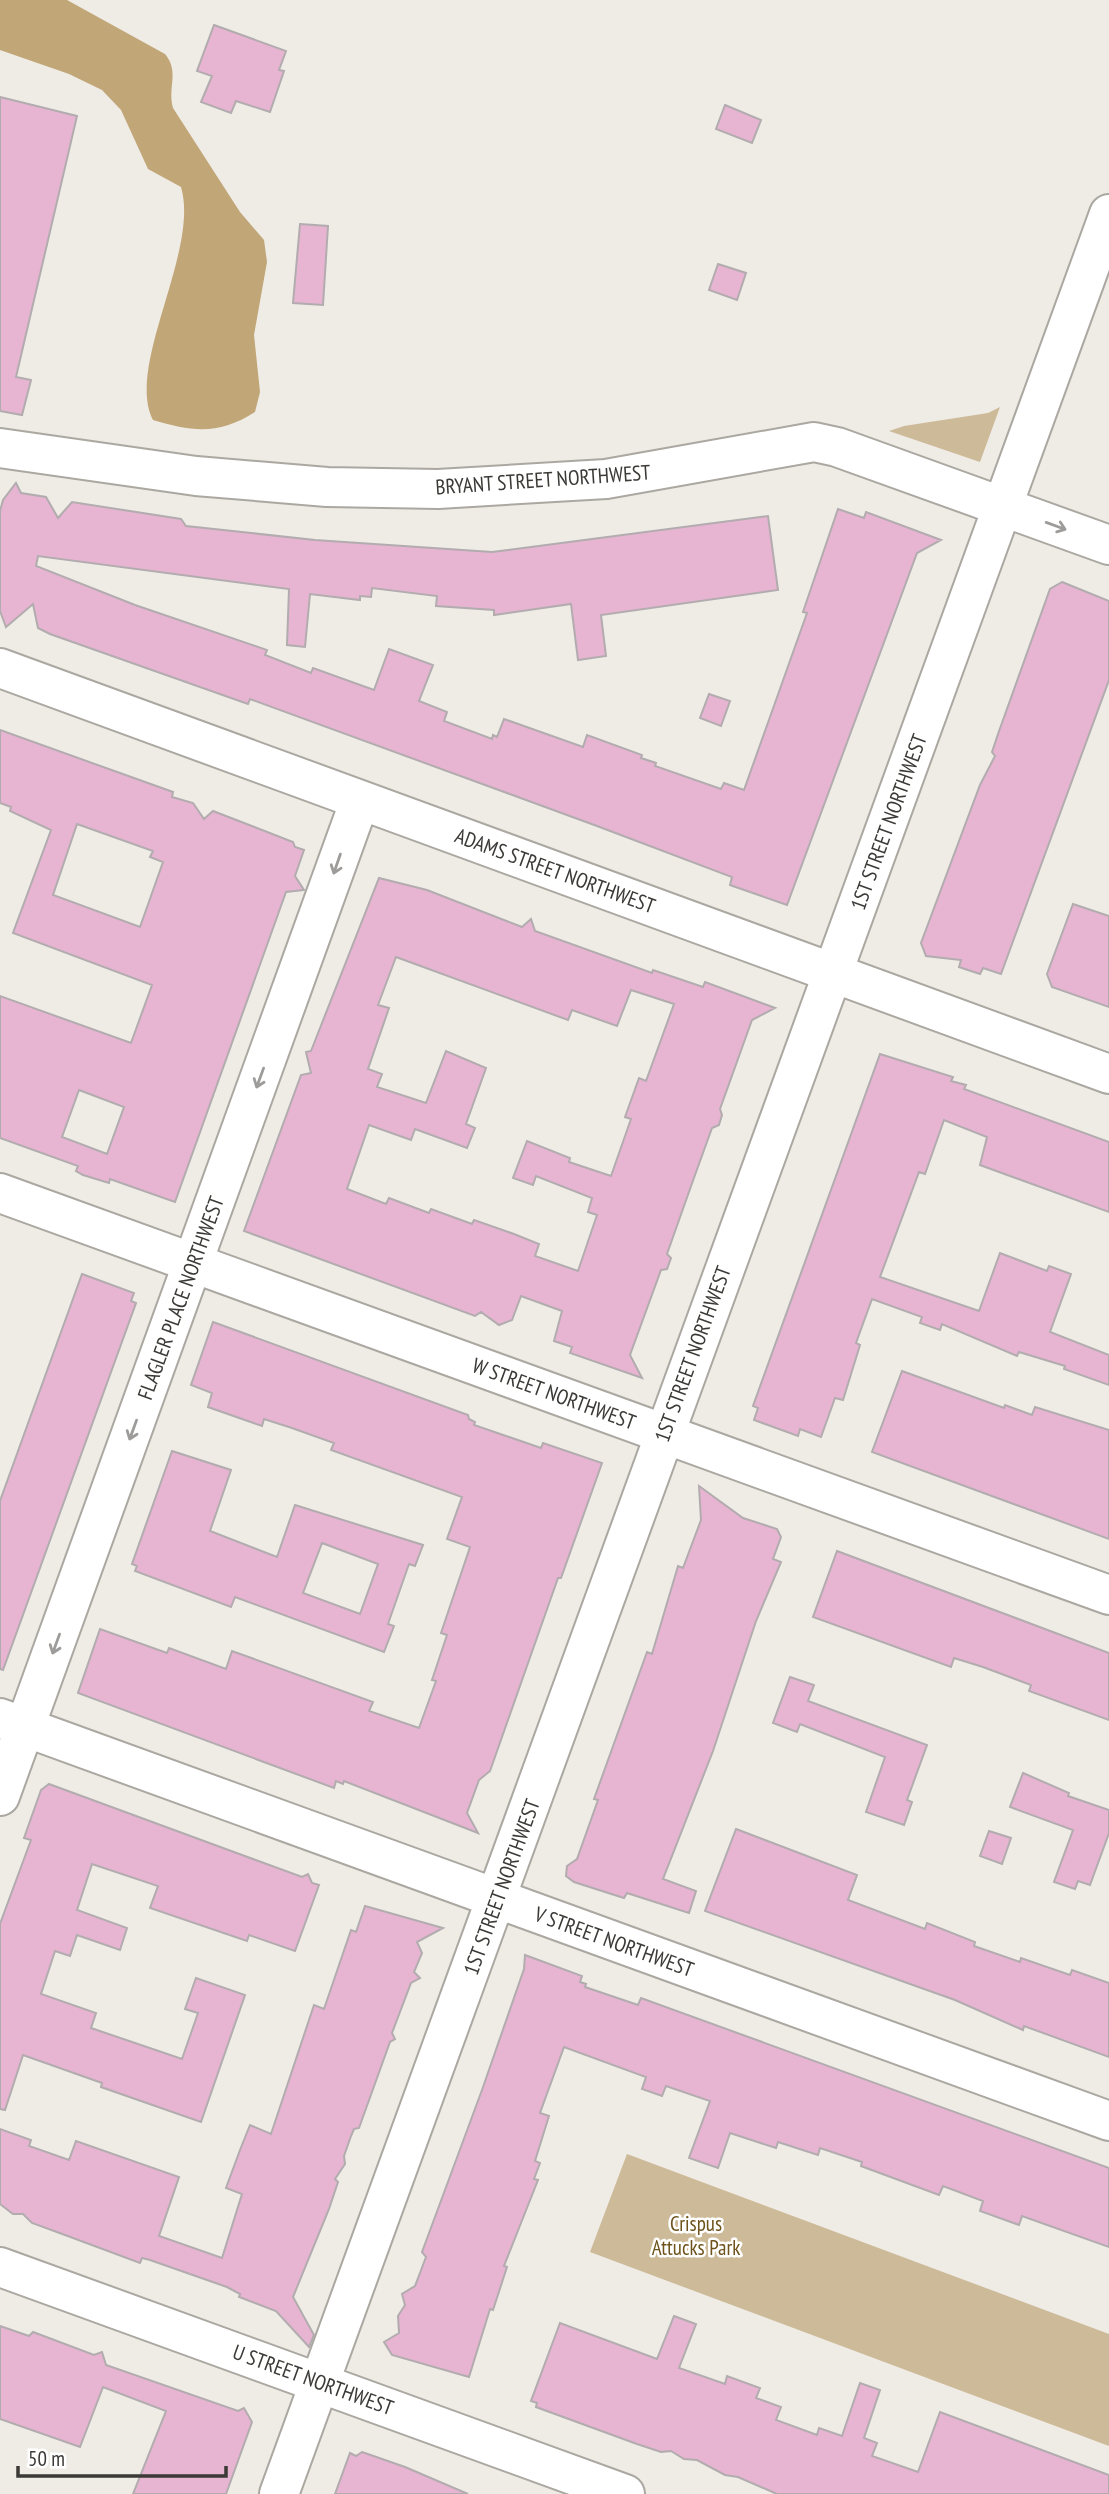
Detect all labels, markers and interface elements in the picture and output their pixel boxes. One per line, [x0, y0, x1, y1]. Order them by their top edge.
street label: BRYANT STREET NORTHWEST [435, 458, 652, 500]
one-way arrow [1045, 521, 1067, 533]
street label: 1ST STREET NORTHWEST [844, 730, 933, 914]
street label: ADAMS STREET NORTHWEST [451, 822, 659, 920]
one-way arrow [330, 853, 342, 875]
one-way arrow [253, 1067, 266, 1089]
street label: FLAGLER PLACE NORTHWEST [131, 1192, 230, 1403]
street label: 1ST STREET NORTHWEST [648, 1262, 737, 1446]
street label: W STREET NORTHWEST [469, 1351, 640, 1436]
one-way arrow [126, 1419, 139, 1441]
one-way arrow [48, 1633, 61, 1655]
street label: 1ST STREET NORTHWEST [457, 1795, 546, 1979]
street label: V STREET NORTHWEST [530, 1900, 698, 1983]
park label: Crispus Attucks Park [652, 2210, 740, 2261]
street label: U STREET NORTHWEST [229, 2338, 398, 2421]
scale bar [18, 2434, 226, 2478]
text: 50 m [28, 2445, 65, 2472]

